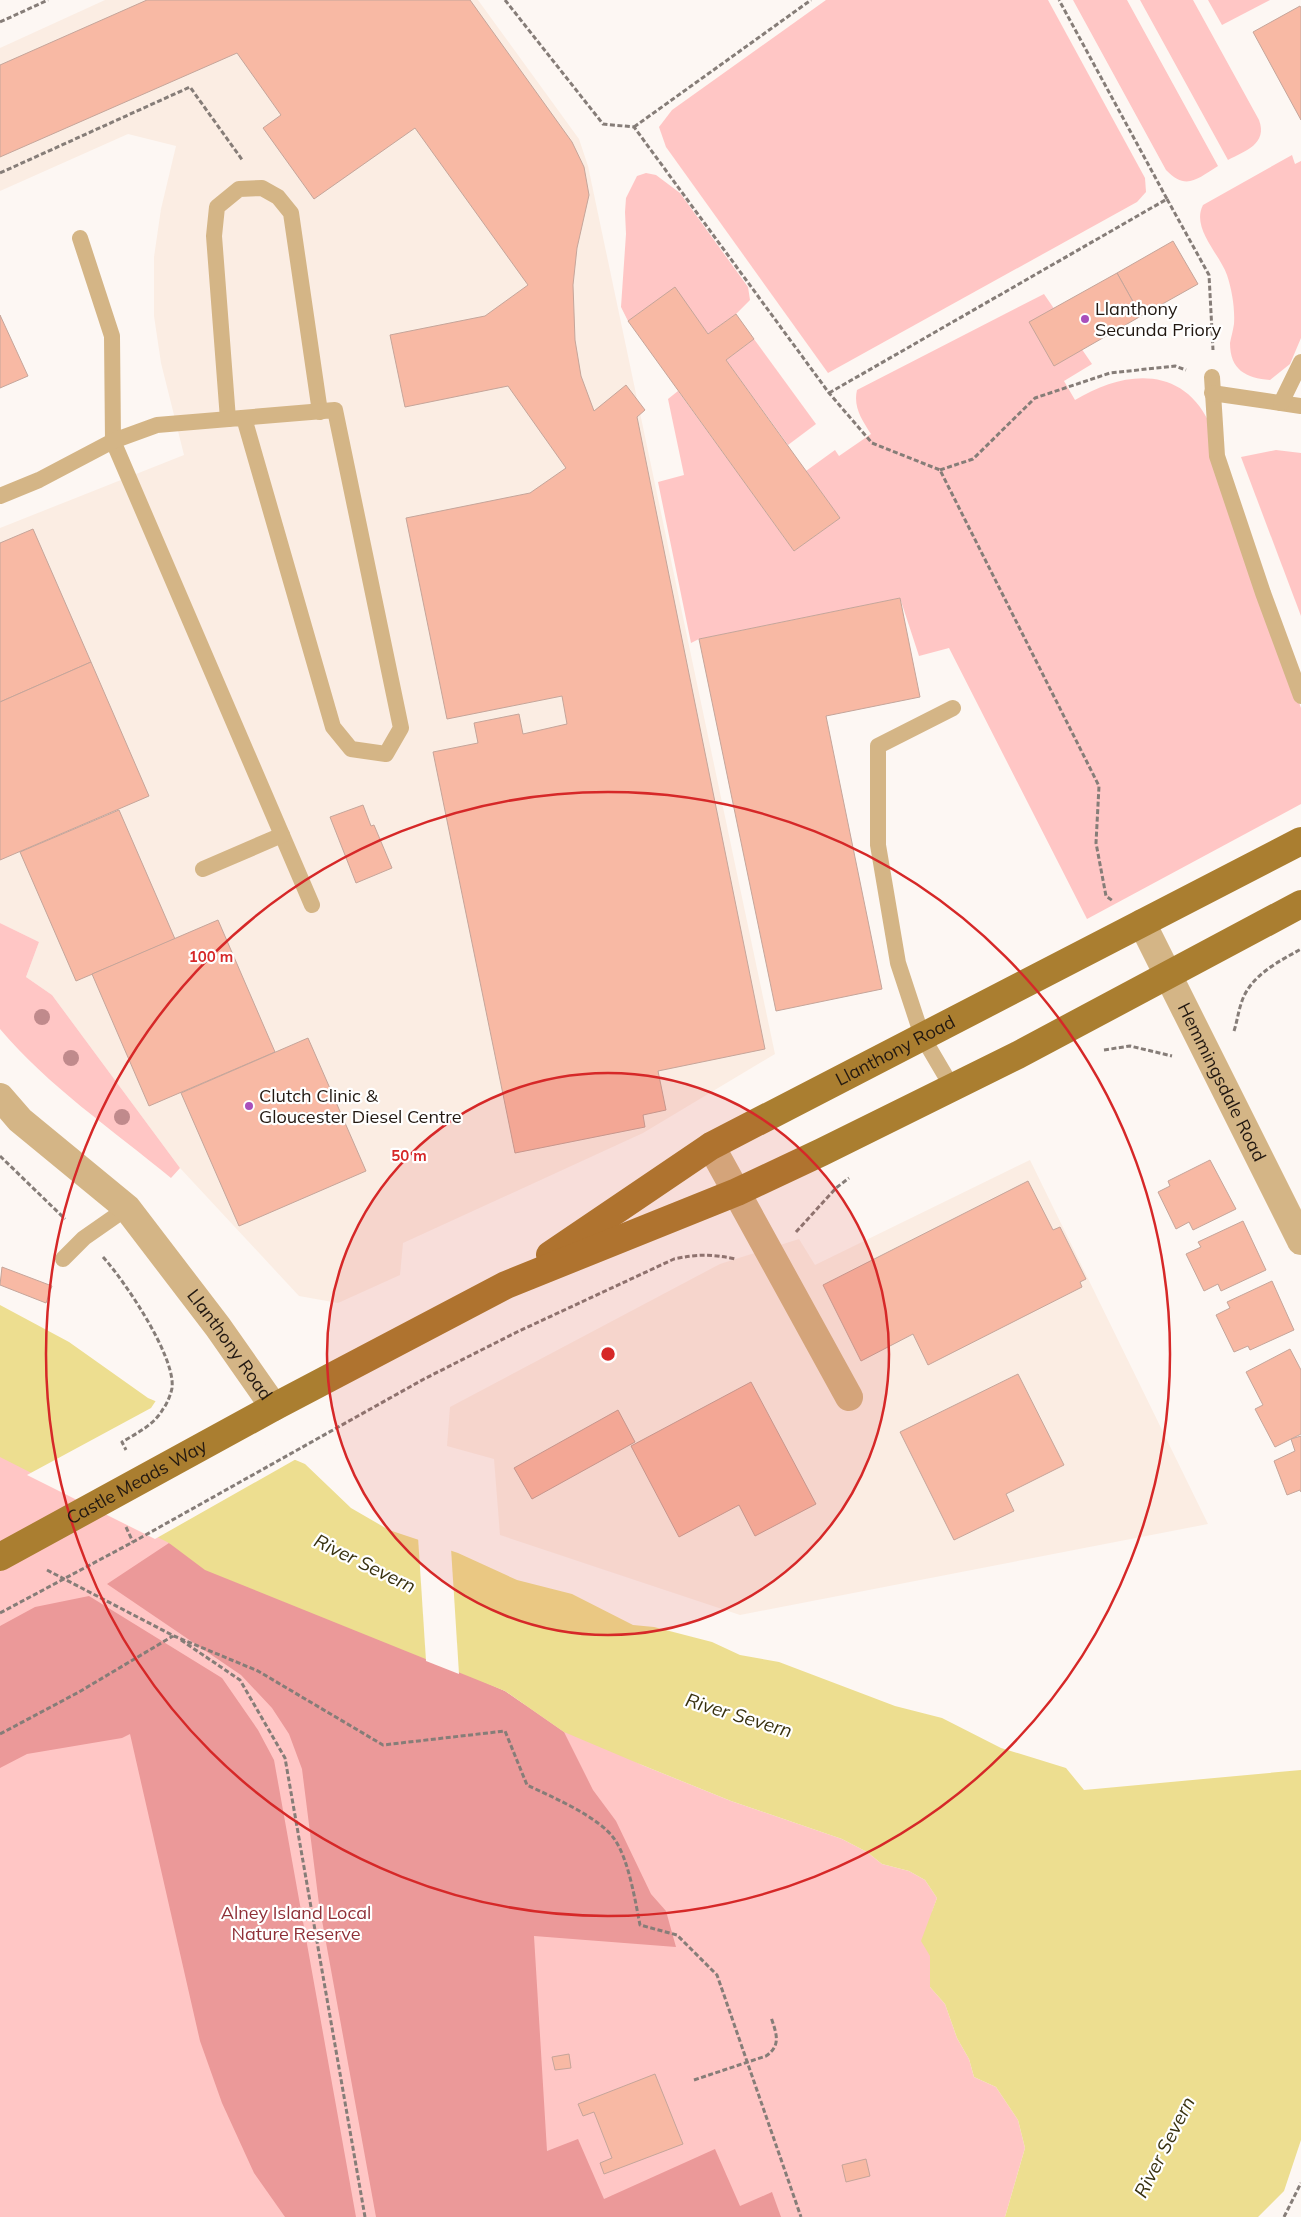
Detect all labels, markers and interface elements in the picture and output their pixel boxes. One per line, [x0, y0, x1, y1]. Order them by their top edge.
place label: Llanthony Secunda Priory [1095, 297, 1222, 341]
marker: Llanthony Secunda Priory [1079, 313, 1091, 325]
text: 100 m [189, 947, 233, 966]
street label: Hemmingsdale Road [1173, 999, 1271, 1165]
street label: Llanthony Road [831, 1010, 959, 1091]
place label: Clutch Clinic & Gloucester Diesel Centre [259, 1084, 461, 1128]
marker: Clutch Clinic & Gloucester Diesel Centre [243, 1100, 255, 1112]
text: 50 m [391, 1146, 427, 1165]
street label: Llanthony Road [182, 1284, 278, 1405]
centre of rings [599, 1345, 617, 1363]
street label: Castle Meads Way [62, 1434, 211, 1529]
water label: River Severn [310, 1528, 420, 1598]
water label: River Severn [683, 1687, 795, 1743]
park label: Alney Island Local Nature Reserve [221, 1901, 371, 1945]
water label: River Severn [1128, 2092, 1200, 2202]

